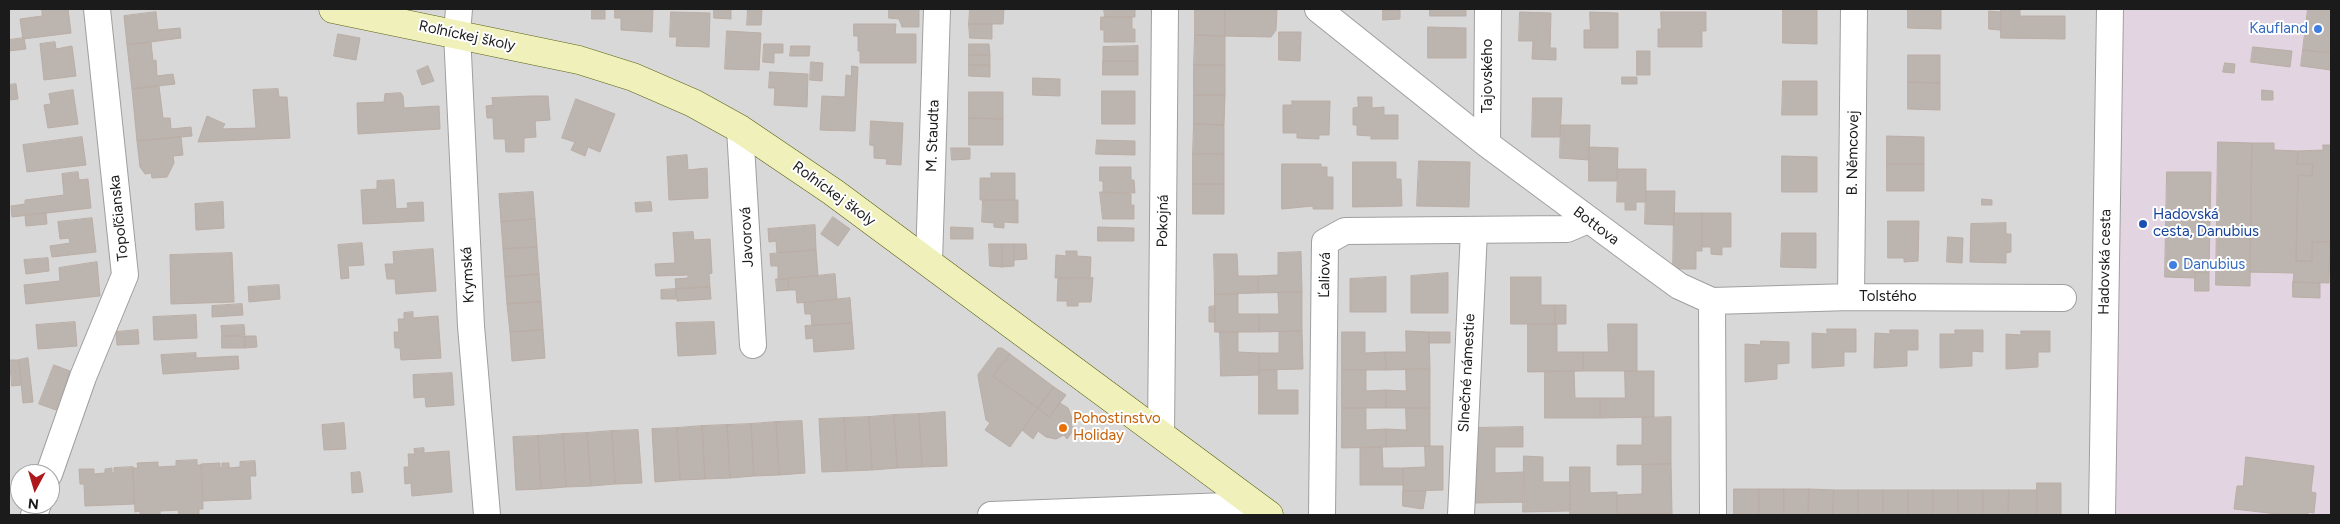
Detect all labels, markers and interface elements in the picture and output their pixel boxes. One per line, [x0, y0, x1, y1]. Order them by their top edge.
street label: Roľníckej školy [417, 17, 517, 55]
place label: Kaufland [2249, 20, 2308, 38]
marker: Kaufland [2312, 23, 2324, 35]
street label: Tajovského [1479, 39, 1497, 113]
street label: M. Staudta [923, 99, 943, 173]
street label: B. Němcovej [1843, 110, 1863, 196]
street label: Roľníckej školy [789, 158, 879, 230]
street label: Topoľčianska [106, 174, 132, 262]
street label: Pokojná [1154, 194, 1172, 248]
street label: Bottova [1569, 203, 1623, 249]
street label: Javorová [736, 206, 758, 268]
place label: Hadovská cesta, Danubius [2153, 206, 2259, 241]
street label: Hadovská cesta [2095, 209, 2115, 315]
marker: Hadovská cesta, Danubius [2137, 218, 2149, 230]
street label: Krymská [458, 246, 478, 304]
street label: Ľaliová [1316, 252, 1334, 298]
place label: Danubius [2183, 256, 2245, 274]
marker: Danubius [2167, 259, 2179, 271]
street label: Tolstého [1859, 288, 1917, 306]
street label: Slnečné námestie [1455, 313, 1479, 433]
place label: Pohostinstvo Holiday [1073, 410, 1161, 445]
marker: Pohostinstvo Holiday [1057, 422, 1069, 434]
north arrow [10, 464, 60, 514]
text: N [27, 494, 40, 512]

